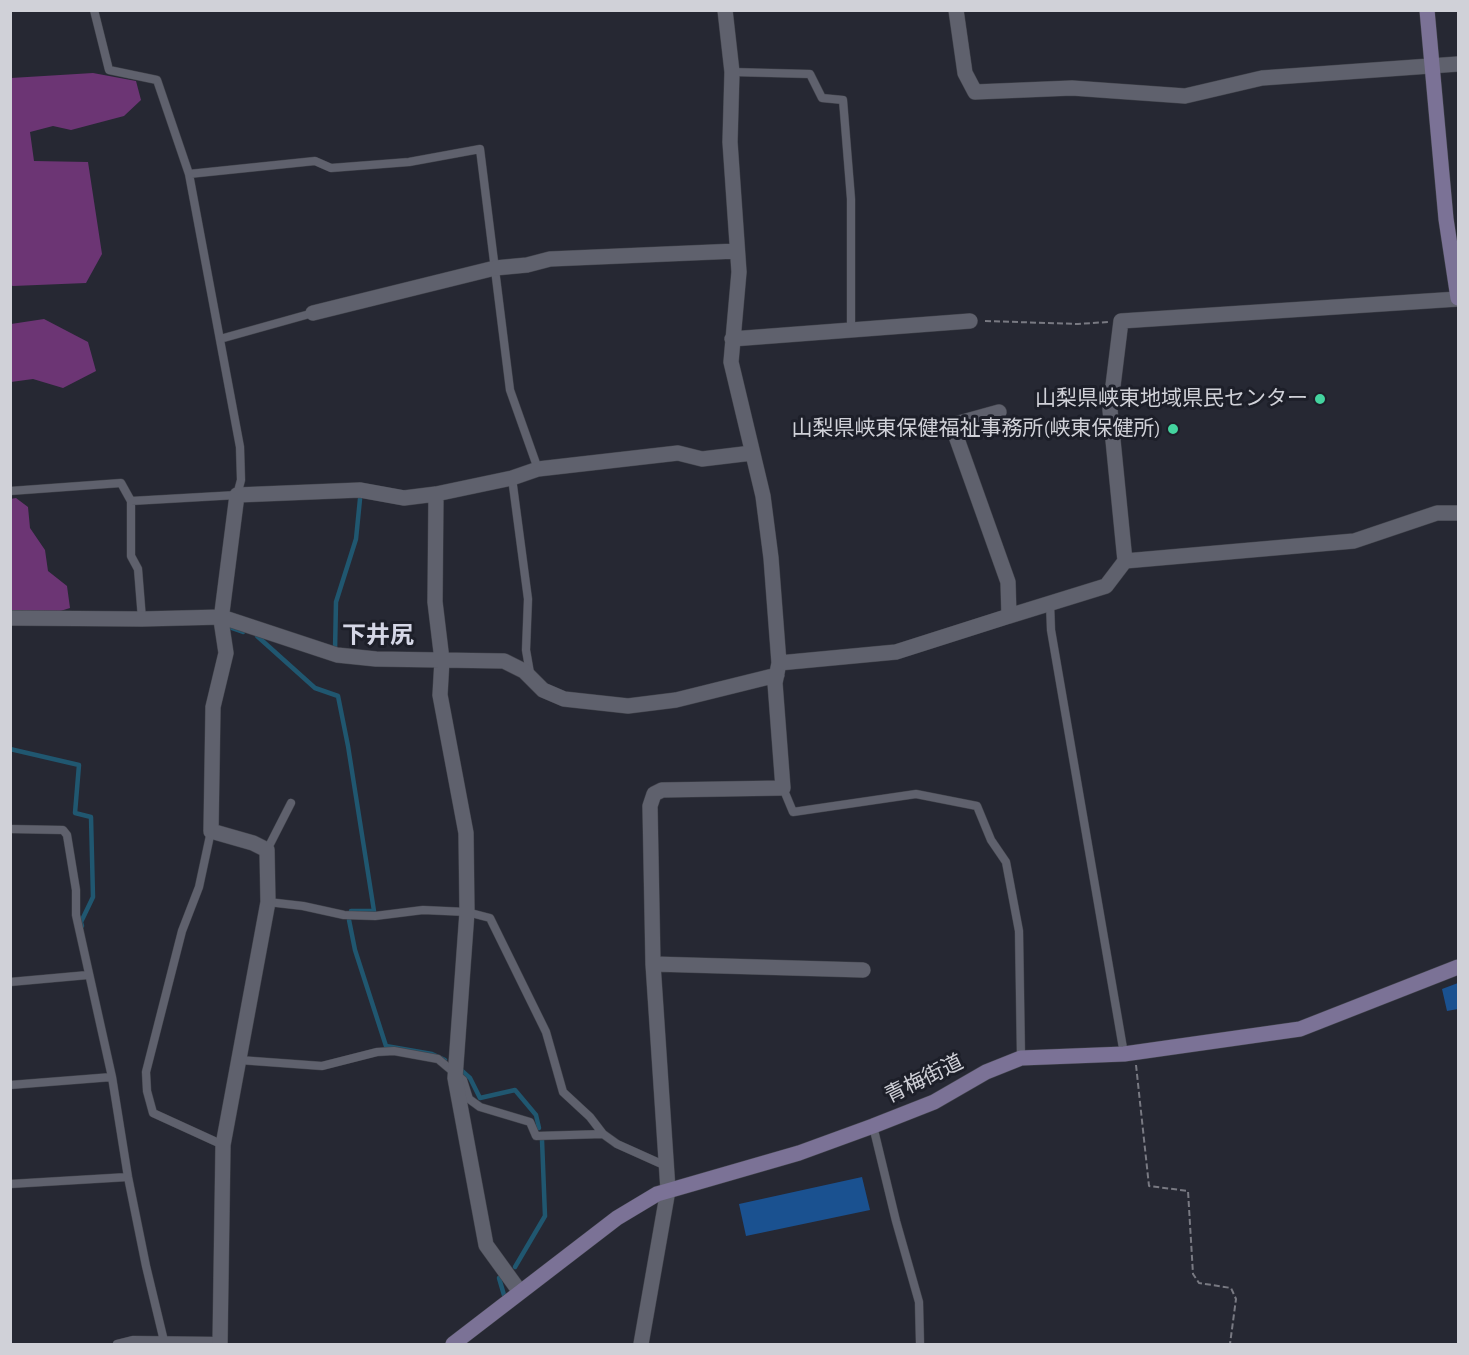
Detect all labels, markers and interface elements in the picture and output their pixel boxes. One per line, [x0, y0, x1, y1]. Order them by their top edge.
place label: 山梨県峡東地域県民センター [1035, 386, 1308, 412]
marker: 山梨県峡東地域県民センター [1313, 392, 1327, 406]
place label: 山梨県峡東保健福祉事務所(峡東保健所) [792, 416, 1161, 442]
marker: 山梨県峡東保健福祉事務所(峡東保健所) [1166, 422, 1180, 436]
district label: 下井尻 [342, 622, 414, 650]
street label: 青梅街道 [881, 1049, 967, 1109]

